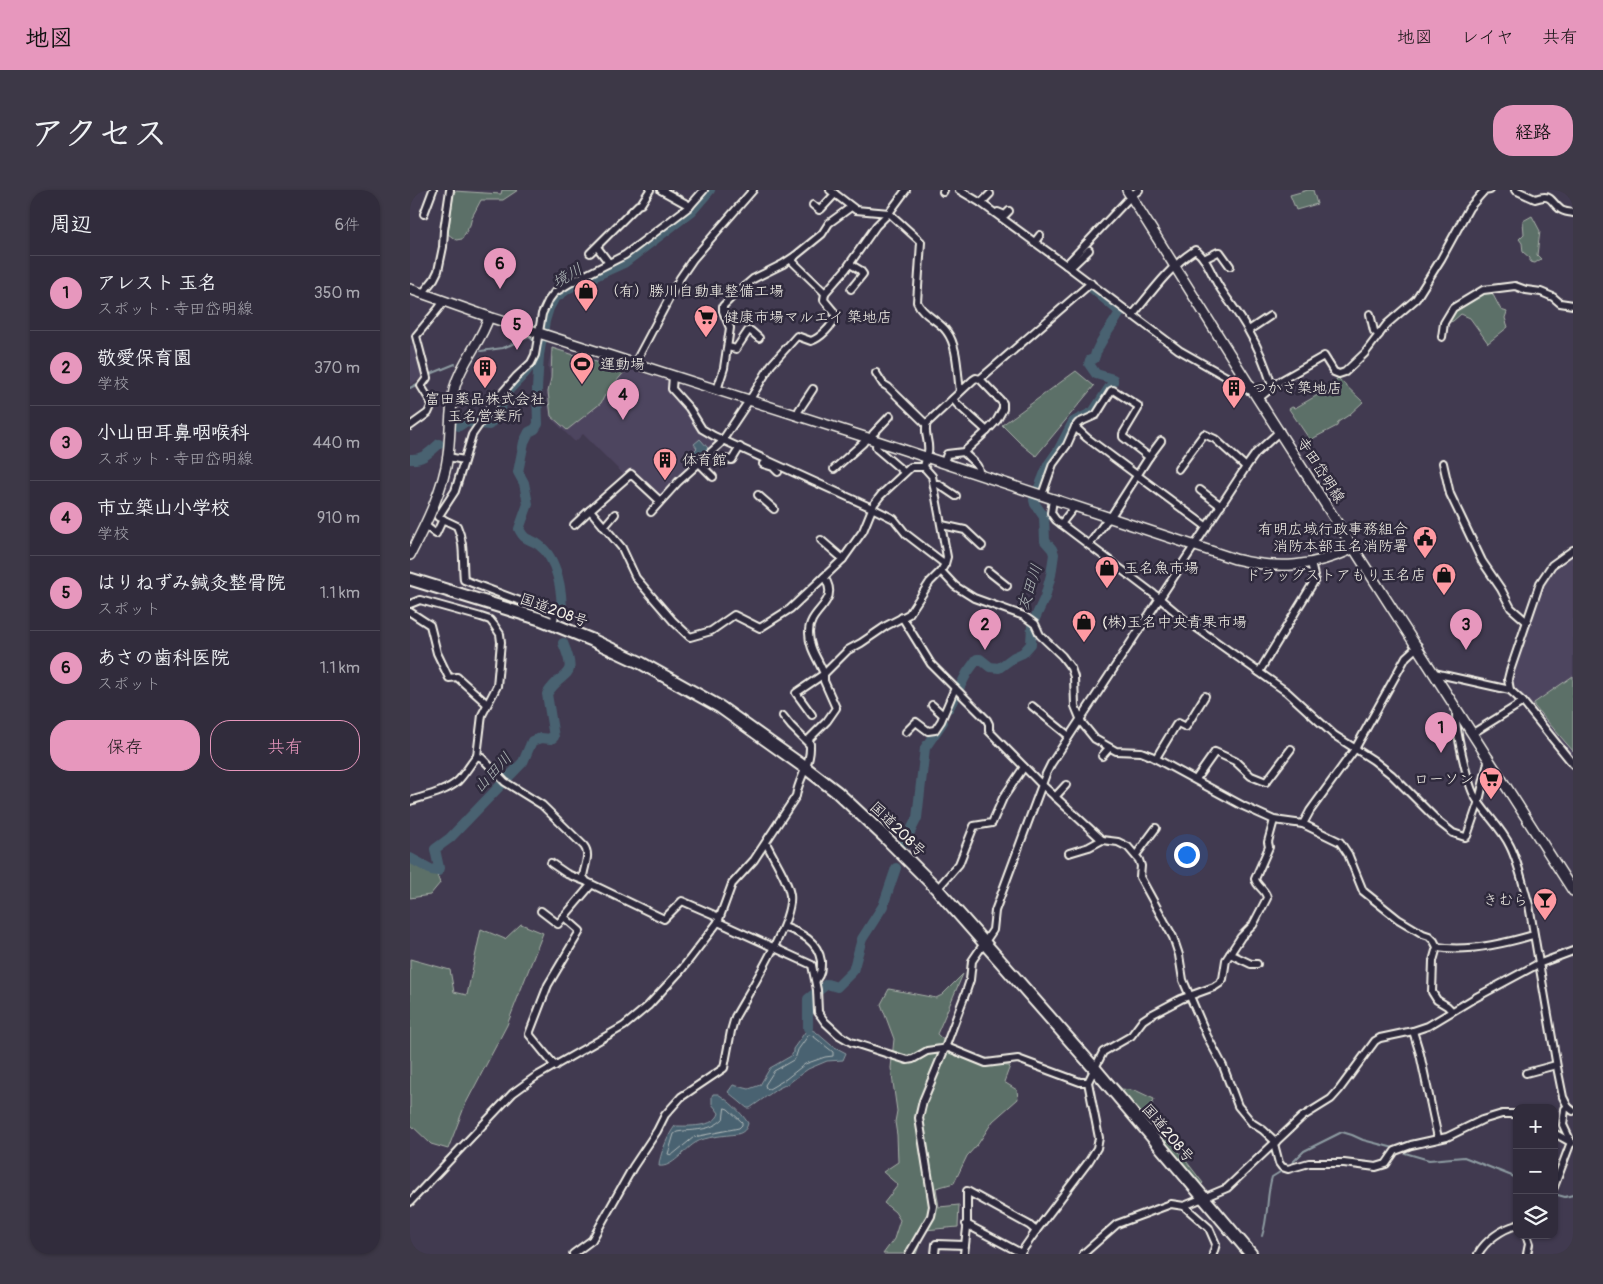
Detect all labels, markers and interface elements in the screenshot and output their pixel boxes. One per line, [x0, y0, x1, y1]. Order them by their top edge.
text: 地図 [25, 24, 73, 53]
text: 地図 [1397, 26, 1433, 49]
text: レイヤ [1461, 26, 1514, 49]
text: 共有 [1542, 26, 1578, 49]
button: 経路 [1493, 105, 1573, 156]
text: アクセス [30, 112, 168, 156]
text: 周辺 [50, 211, 92, 238]
text: 6件 [335, 215, 360, 235]
pin: 6 [484, 248, 516, 289]
water label: 境川 [549, 259, 586, 293]
text: アレスト 玉名 [97, 271, 217, 295]
shop icon: （有）勝川自動車整備工場 [573, 278, 599, 312]
place label: （有）勝川自動車整備工場 [604, 282, 784, 301]
text: 1 [63, 283, 69, 303]
text: 350 m [314, 283, 360, 303]
text: スポット · 寺田岱明線 [97, 299, 253, 319]
supermarket icon: 健康市場マルエイ 築地店 [693, 304, 719, 338]
place label: 健康市場マルエイ 築地店 [724, 308, 892, 327]
pin: 5 [501, 309, 533, 350]
text: 敬愛保育園 [97, 346, 192, 370]
sports icon: 運動場 [569, 351, 595, 385]
building icon: 富田薬品株式会社 玉名営業所 [472, 355, 498, 389]
place label: 運動場 [600, 355, 645, 374]
text: 2 [62, 358, 70, 378]
text: 370 m [314, 358, 360, 378]
text: 学校 [97, 374, 129, 394]
building icon: つかさ築地店 [1221, 375, 1247, 409]
pin: 4 [607, 379, 639, 420]
place label: つかさ築地店 [1252, 379, 1342, 398]
place label: 富田薬品株式会社 玉名営業所 [425, 390, 545, 426]
text: 小山田耳鼻咽喉科 [97, 421, 249, 445]
text: 3 [62, 433, 70, 453]
text: 440 m [313, 433, 360, 453]
street label: 寺田岱明線 [1292, 434, 1349, 507]
building icon: 体育館 [652, 447, 678, 481]
text: スポット · 寺田岱明線 [97, 449, 253, 469]
place label: 体育館 [682, 451, 727, 470]
text: 市立築山小学校 [97, 496, 230, 520]
text: 4 [61, 508, 71, 528]
text: 910 m [317, 508, 360, 528]
place label: 有明広域行政事務組合 消防本部玉名消防署 [1258, 520, 1408, 556]
text: 学校 [97, 524, 129, 544]
public building icon: 有明広域行政事務組合 消防本部玉名消防署 [1412, 525, 1438, 559]
shop icon: 玉名魚市場 [1094, 555, 1120, 589]
place label: 玉名魚市場 [1124, 559, 1199, 578]
water label: 友田川 [1013, 561, 1047, 613]
shop icon: ドラッグストアもり玉名店 [1431, 562, 1457, 596]
place label: ドラッグストアもり玉名店 [1246, 566, 1426, 585]
text: はりねずみ鍼灸整骨院 [97, 571, 285, 595]
text: 5 [62, 583, 70, 603]
text: 1.1 km [320, 583, 360, 603]
street label: 国道208号 [517, 589, 591, 632]
text: スポット [97, 599, 161, 619]
pin: 2 [969, 609, 1001, 650]
shop icon: (株)玉名中央青果市場 [1071, 609, 1097, 643]
pin: 3 [1450, 609, 1482, 650]
place label: (株)玉名中央青果市場 [1102, 613, 1247, 632]
text: あさの歯科医院 [97, 646, 229, 670]
text: 6 [61, 658, 71, 678]
text: 1.1 km [320, 658, 360, 678]
text: スポット [97, 674, 161, 694]
pin: 1 [1425, 712, 1457, 753]
button: 保存 [50, 720, 200, 771]
button: 共有 [210, 720, 360, 771]
water label: 山田川 [469, 748, 516, 797]
supermarket icon: ローソン [1478, 766, 1504, 800]
place label: ローソン [1414, 770, 1474, 789]
street label: 国道208号 [865, 798, 930, 861]
your location [1174, 842, 1200, 868]
bar icon: きむら [1532, 887, 1558, 921]
place label: きむら [1483, 891, 1528, 910]
street label: 国道208号 [1137, 1100, 1198, 1167]
map controls [1513, 1104, 1558, 1239]
button: + [1513, 1104, 1558, 1149]
button: − [1513, 1149, 1558, 1194]
button: layers [1513, 1194, 1558, 1239]

